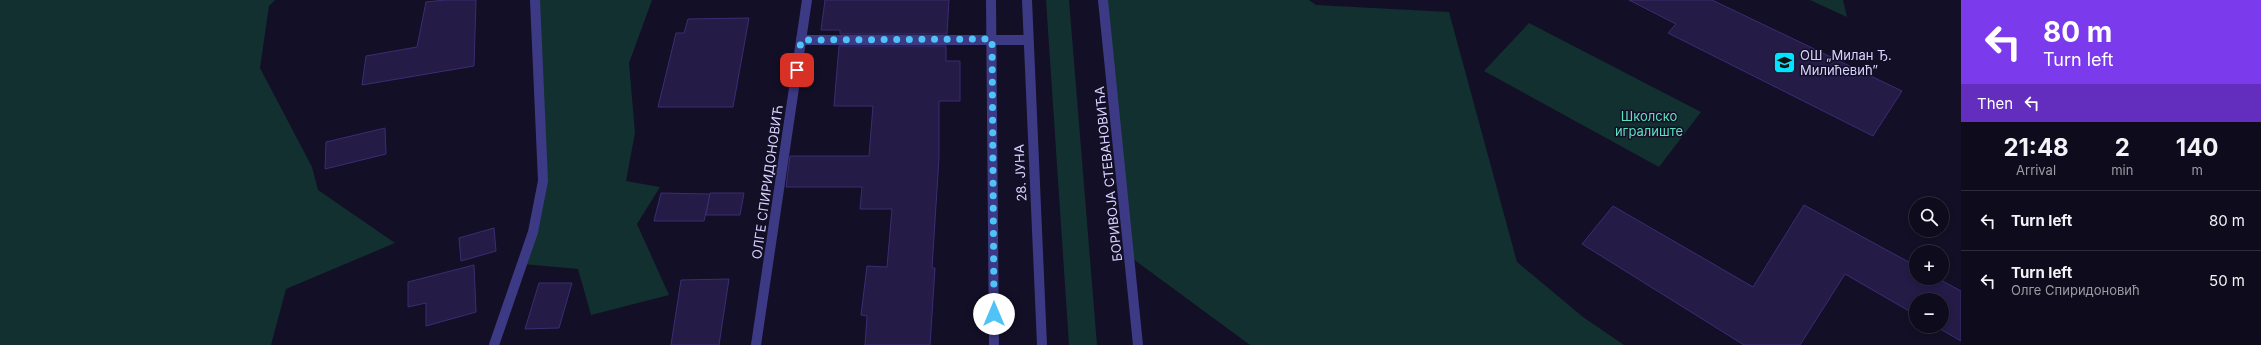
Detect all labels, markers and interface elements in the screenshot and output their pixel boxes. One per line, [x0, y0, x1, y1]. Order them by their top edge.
text: 80 m [2043, 15, 2112, 49]
icon: left [1977, 16, 2029, 68]
place label: ОШ „Милан Ђ. Милићевић” [1800, 47, 1892, 78]
school or university icon: ОШ „Милан Ђ. Милићевић” [1771, 49, 1797, 75]
text: Turn left [2043, 49, 2113, 70]
pin [780, 53, 814, 87]
icon: arrive [786, 59, 808, 81]
street label: БОРИВОЈА СТЕВАНОВИЋА [1091, 86, 1125, 262]
icon: left [2021, 92, 2043, 114]
text: Then [1977, 94, 2013, 113]
street label: ОЛГЕ СПИРИДОНОВИЋ [748, 104, 786, 260]
park label: Школско игралиште [1615, 108, 1683, 139]
text: 21:48 [2003, 133, 2069, 162]
text: 2 [2115, 133, 2130, 162]
text: 140 [2176, 133, 2219, 162]
street label: 28. ЈУНА [1011, 144, 1029, 202]
text: Arrival [2016, 162, 2056, 178]
text: min [2111, 162, 2133, 178]
text: m [2191, 162, 2203, 178]
map controls [1909, 197, 1949, 333]
button: search [1909, 197, 1949, 237]
icon: left [1977, 210, 1999, 232]
text: Turn left [2011, 211, 2072, 230]
text: 80 m [2209, 211, 2245, 230]
button: + [1909, 245, 1949, 285]
text: Turn left [2011, 263, 2072, 282]
icon: left [1977, 270, 1999, 292]
text: 50 m [2209, 271, 2245, 290]
text: Олге Спиридоновић [2011, 282, 2140, 298]
position arrow [973, 293, 1015, 335]
button: − [1909, 293, 1949, 333]

